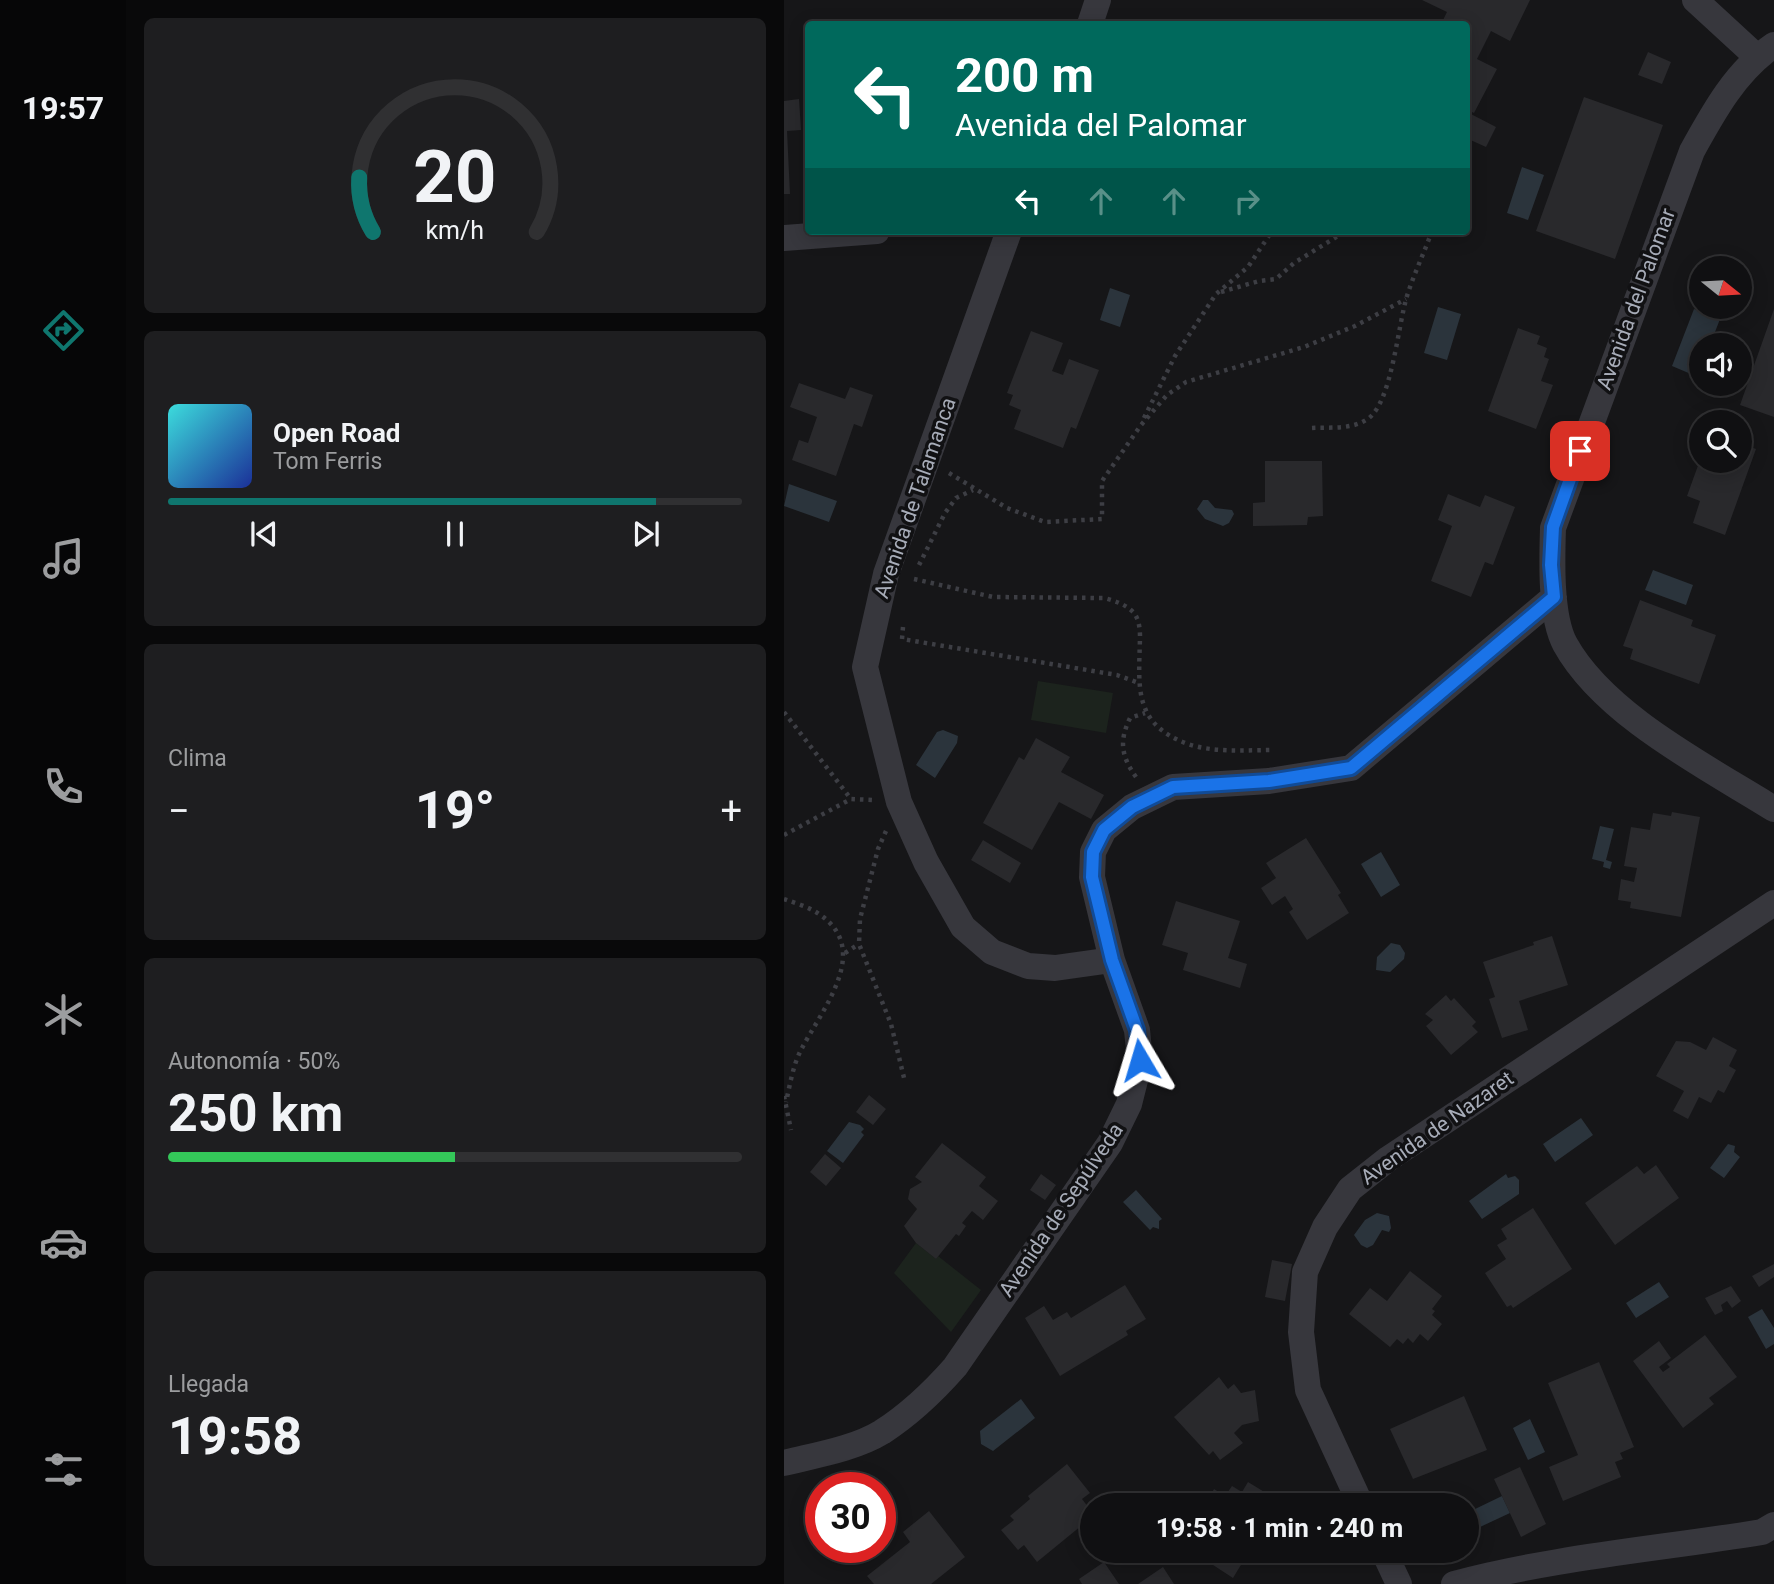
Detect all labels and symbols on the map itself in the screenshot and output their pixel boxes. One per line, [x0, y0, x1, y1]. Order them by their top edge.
street label: Avenida del Palomar [1592, 205, 1680, 393]
north arrow [1689, 256, 1752, 318]
street label: Avenida de Talamanca [869, 395, 961, 601]
pin [1550, 421, 1610, 481]
position arrow [1103, 1023, 1177, 1097]
street label: Avenida de Nazaret [1356, 1066, 1518, 1190]
street label: Avenida de Sepúlveda [994, 1119, 1128, 1301]
speed limit sign: 30 [805, 1472, 896, 1563]

